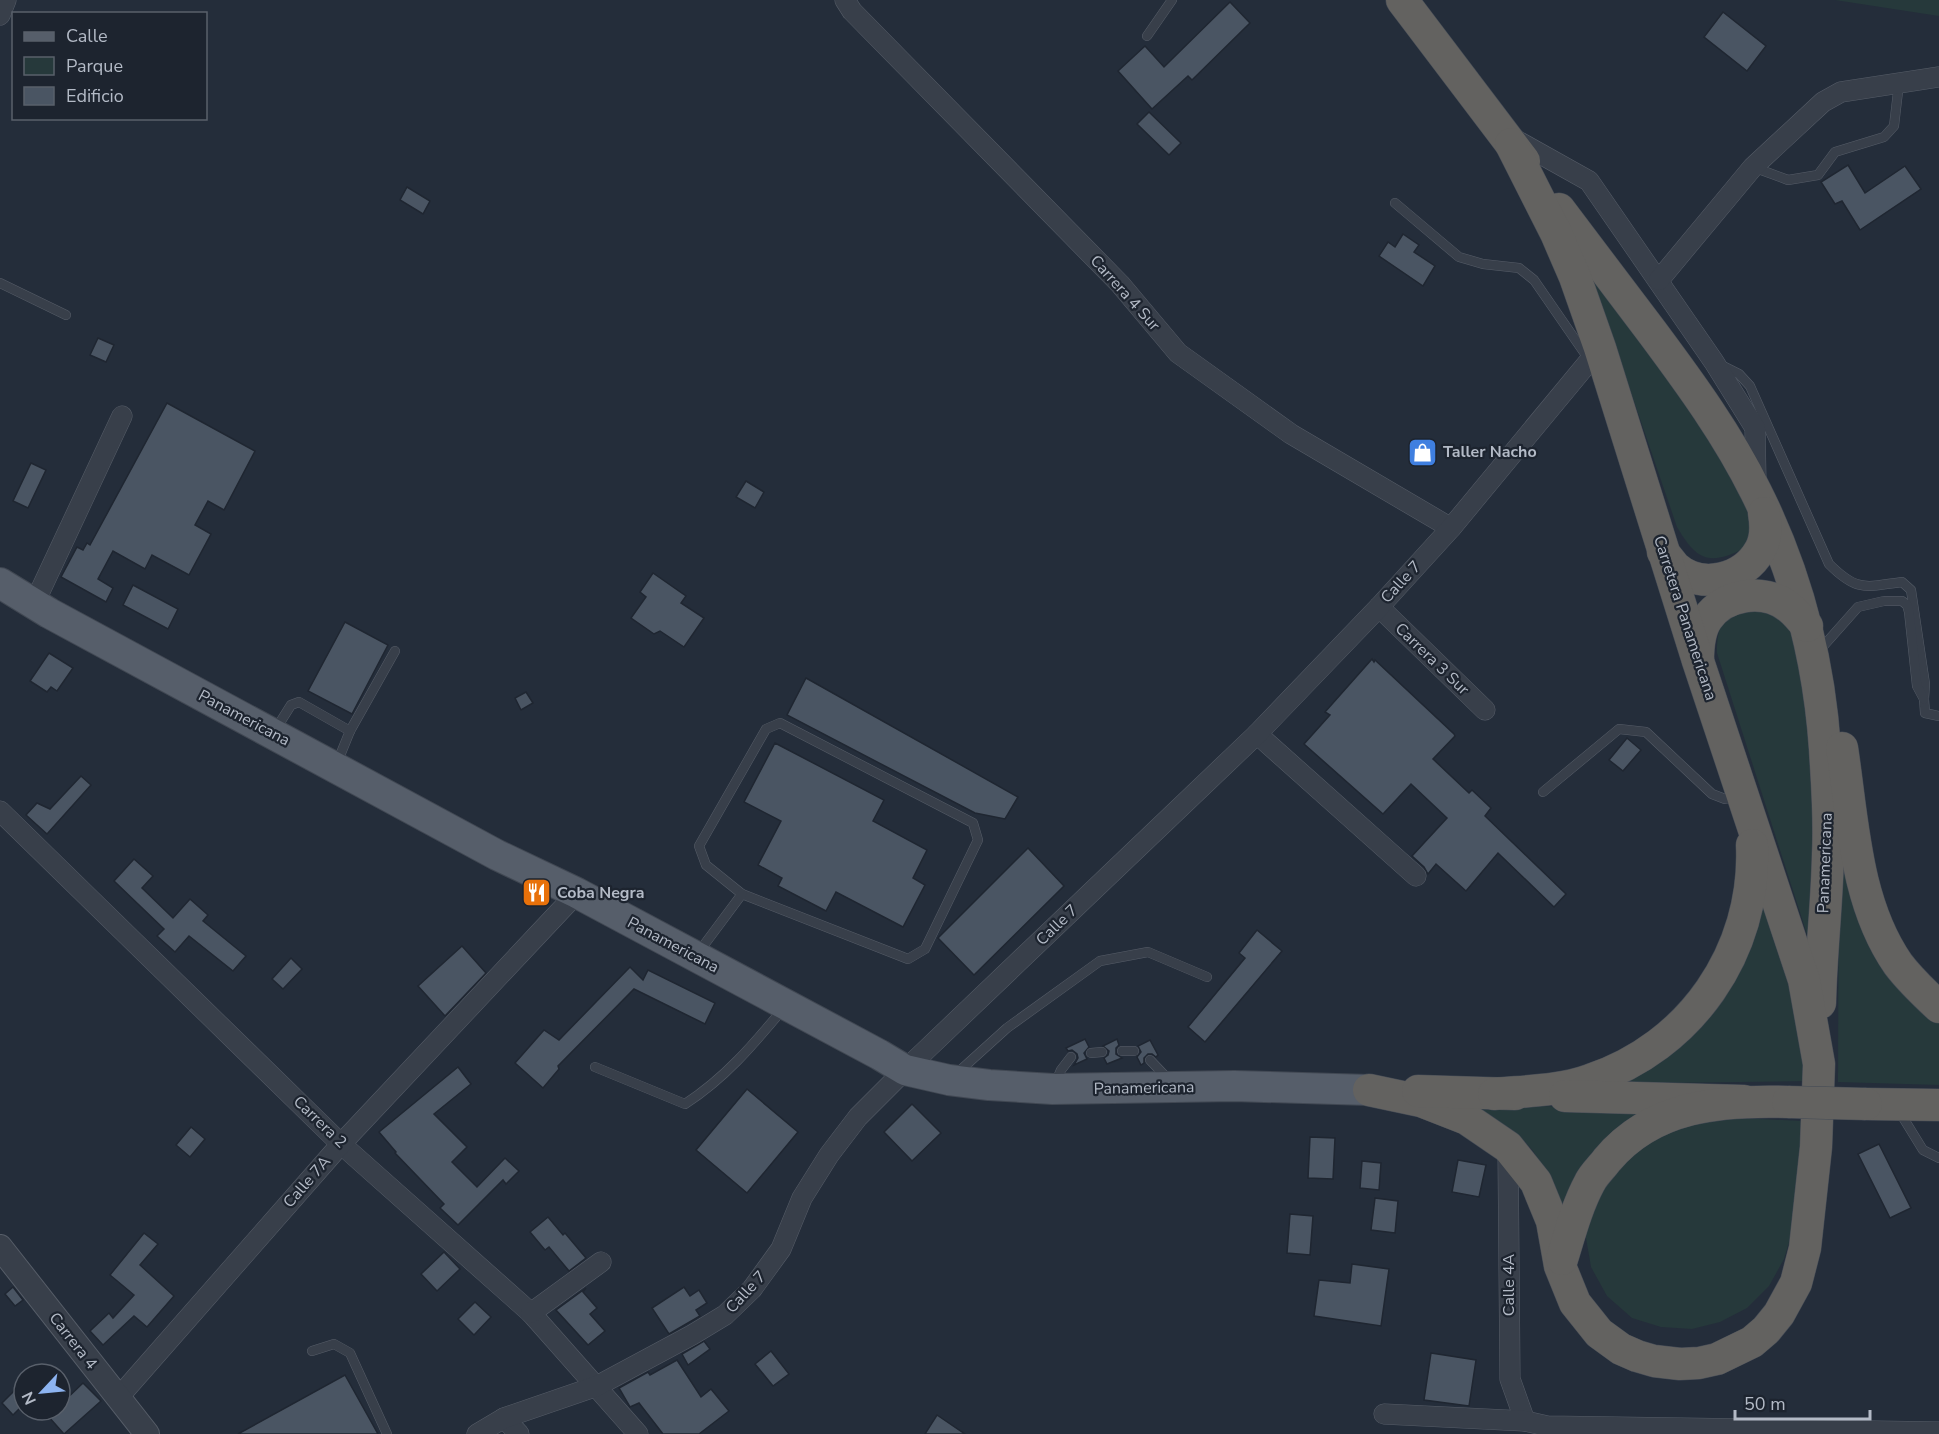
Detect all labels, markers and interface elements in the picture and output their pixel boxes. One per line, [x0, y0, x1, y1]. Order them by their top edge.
legend [12, 12, 207, 120]
text: Calle [66, 24, 108, 48]
text: Parque [66, 54, 123, 78]
text: Edificio [66, 84, 124, 108]
street label: Carrera 4 Sur [1085, 250, 1165, 336]
shop icon: Taller Nacho [1406, 436, 1438, 468]
place label: Taller Nacho [1443, 441, 1537, 463]
street label: Carretera Panamericana [1648, 533, 1722, 703]
street label: Calle 7 [1376, 556, 1426, 608]
street label: Carrera 3 Sur [1390, 618, 1474, 700]
street label: Panamericana [194, 685, 294, 751]
street label: Panamericana [1812, 812, 1838, 914]
restaurant icon: Coba Negra [520, 877, 552, 909]
place label: Coba Negra [557, 882, 644, 904]
street label: Calle 7 [1031, 900, 1083, 950]
street label: Panamericana [623, 912, 723, 978]
street label: Panamericana [1093, 1076, 1195, 1100]
street label: Carrera 2 [288, 1091, 352, 1153]
street label: Calle 7A [278, 1151, 336, 1213]
street label: Calle 4A [1498, 1254, 1520, 1316]
street label: Calle 7 [721, 1266, 771, 1318]
street label: Carrera 4 [44, 1308, 102, 1374]
north arrow [12, 1362, 72, 1422]
scale bar [1735, 1383, 1870, 1421]
text: N [17, 1388, 42, 1408]
text: 50 m [1744, 1392, 1786, 1416]

